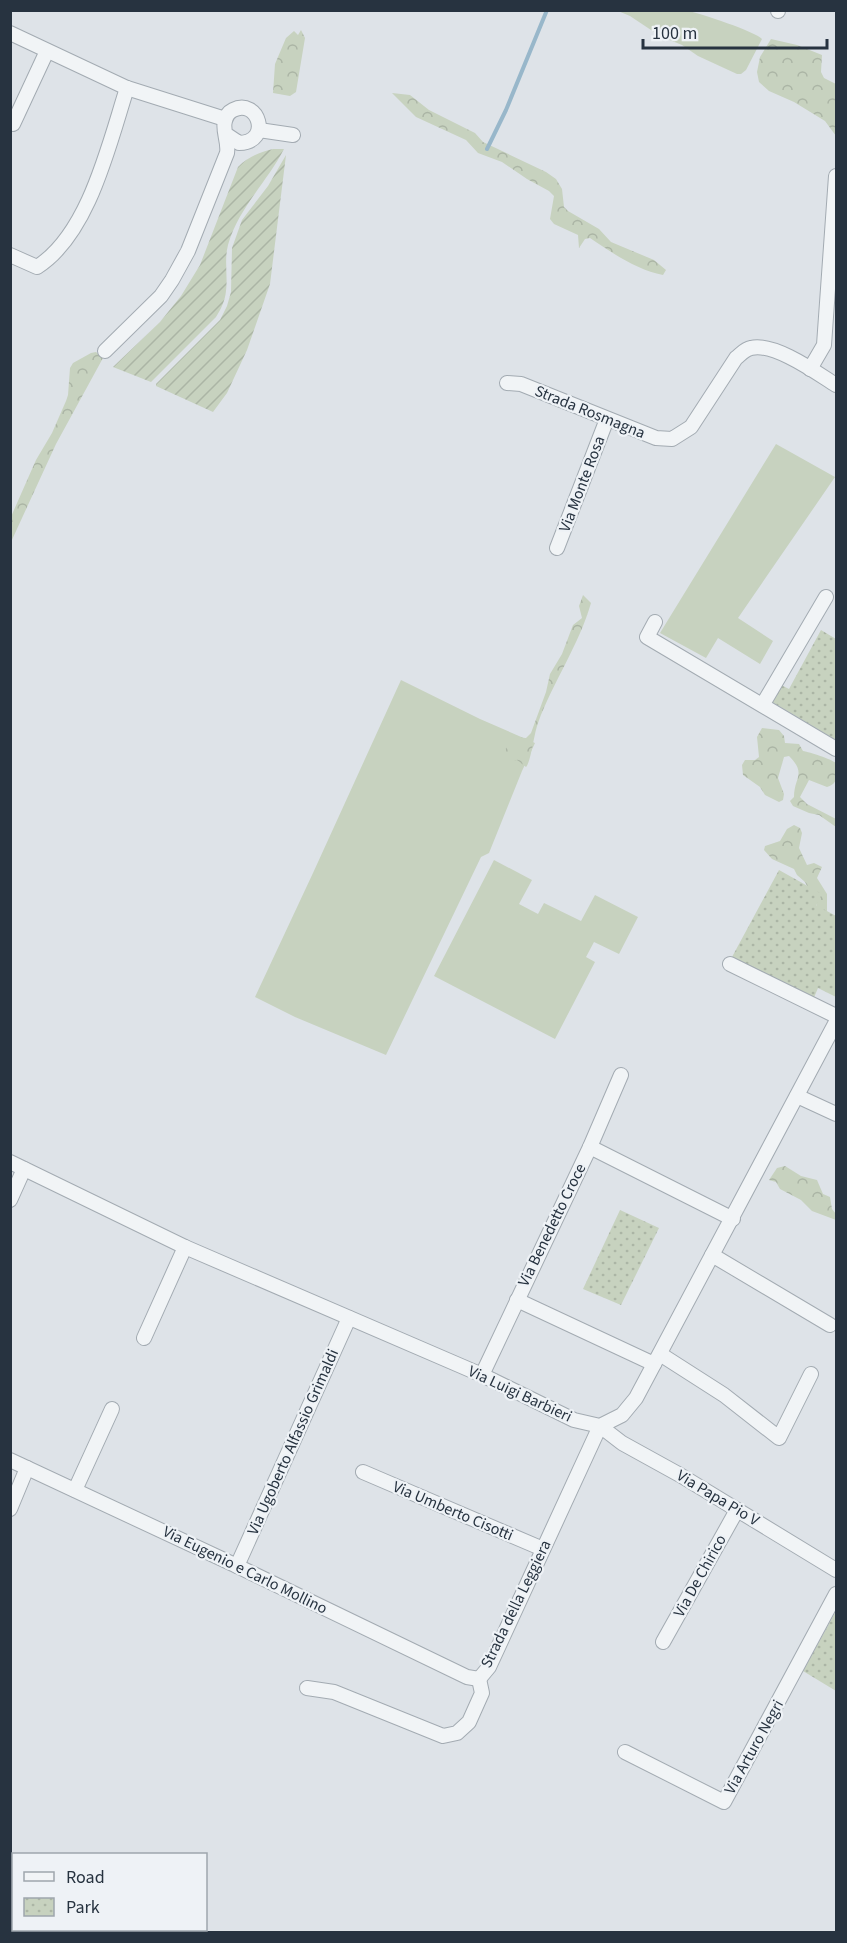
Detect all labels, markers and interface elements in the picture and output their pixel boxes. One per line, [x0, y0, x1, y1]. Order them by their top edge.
scale bar [643, 12, 828, 50]
text: 100 m [652, 21, 697, 46]
street label: Strada Rosmagna [531, 380, 649, 444]
street label: Via Monte Rosa [554, 433, 610, 535]
street label: Via Benedetto Croce [513, 1160, 591, 1290]
street label: Via Ugoberto Alfassio Grimaldi [242, 1345, 344, 1539]
street label: Via Luigi Barbieri [465, 1360, 575, 1428]
street label: Via Papa Pio V [673, 1465, 764, 1532]
street label: Via Umberto Cisotti [389, 1476, 517, 1546]
street label: Via Eugenio e Carlo Mollino [159, 1521, 331, 1619]
street label: Via De Chirico [668, 1531, 732, 1621]
street label: Strada della Leggiera [475, 1536, 557, 1672]
street label: Via Arturo Negri [719, 1696, 789, 1798]
legend [12, 1853, 207, 1931]
text: Road [66, 1865, 105, 1890]
text: Park [66, 1895, 100, 1920]

